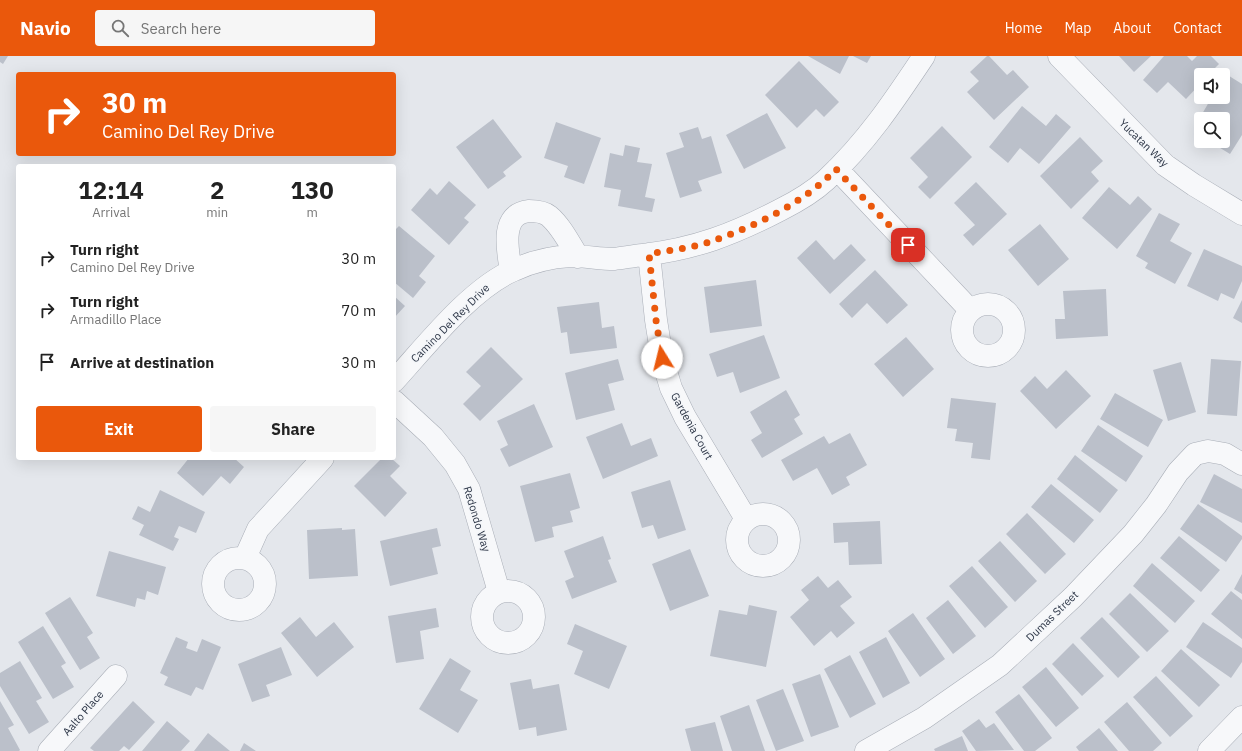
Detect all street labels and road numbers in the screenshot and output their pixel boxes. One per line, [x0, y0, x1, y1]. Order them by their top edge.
street label: Yucatan Way [1116, 116, 1172, 170]
street label: Camino Del Rey Drive [408, 281, 492, 365]
street label: Gardenia Court [668, 390, 716, 462]
street label: Redondo Way [460, 485, 494, 554]
street label: Dumas Street [1023, 588, 1081, 644]
street label: Aalto Place [60, 687, 106, 739]

